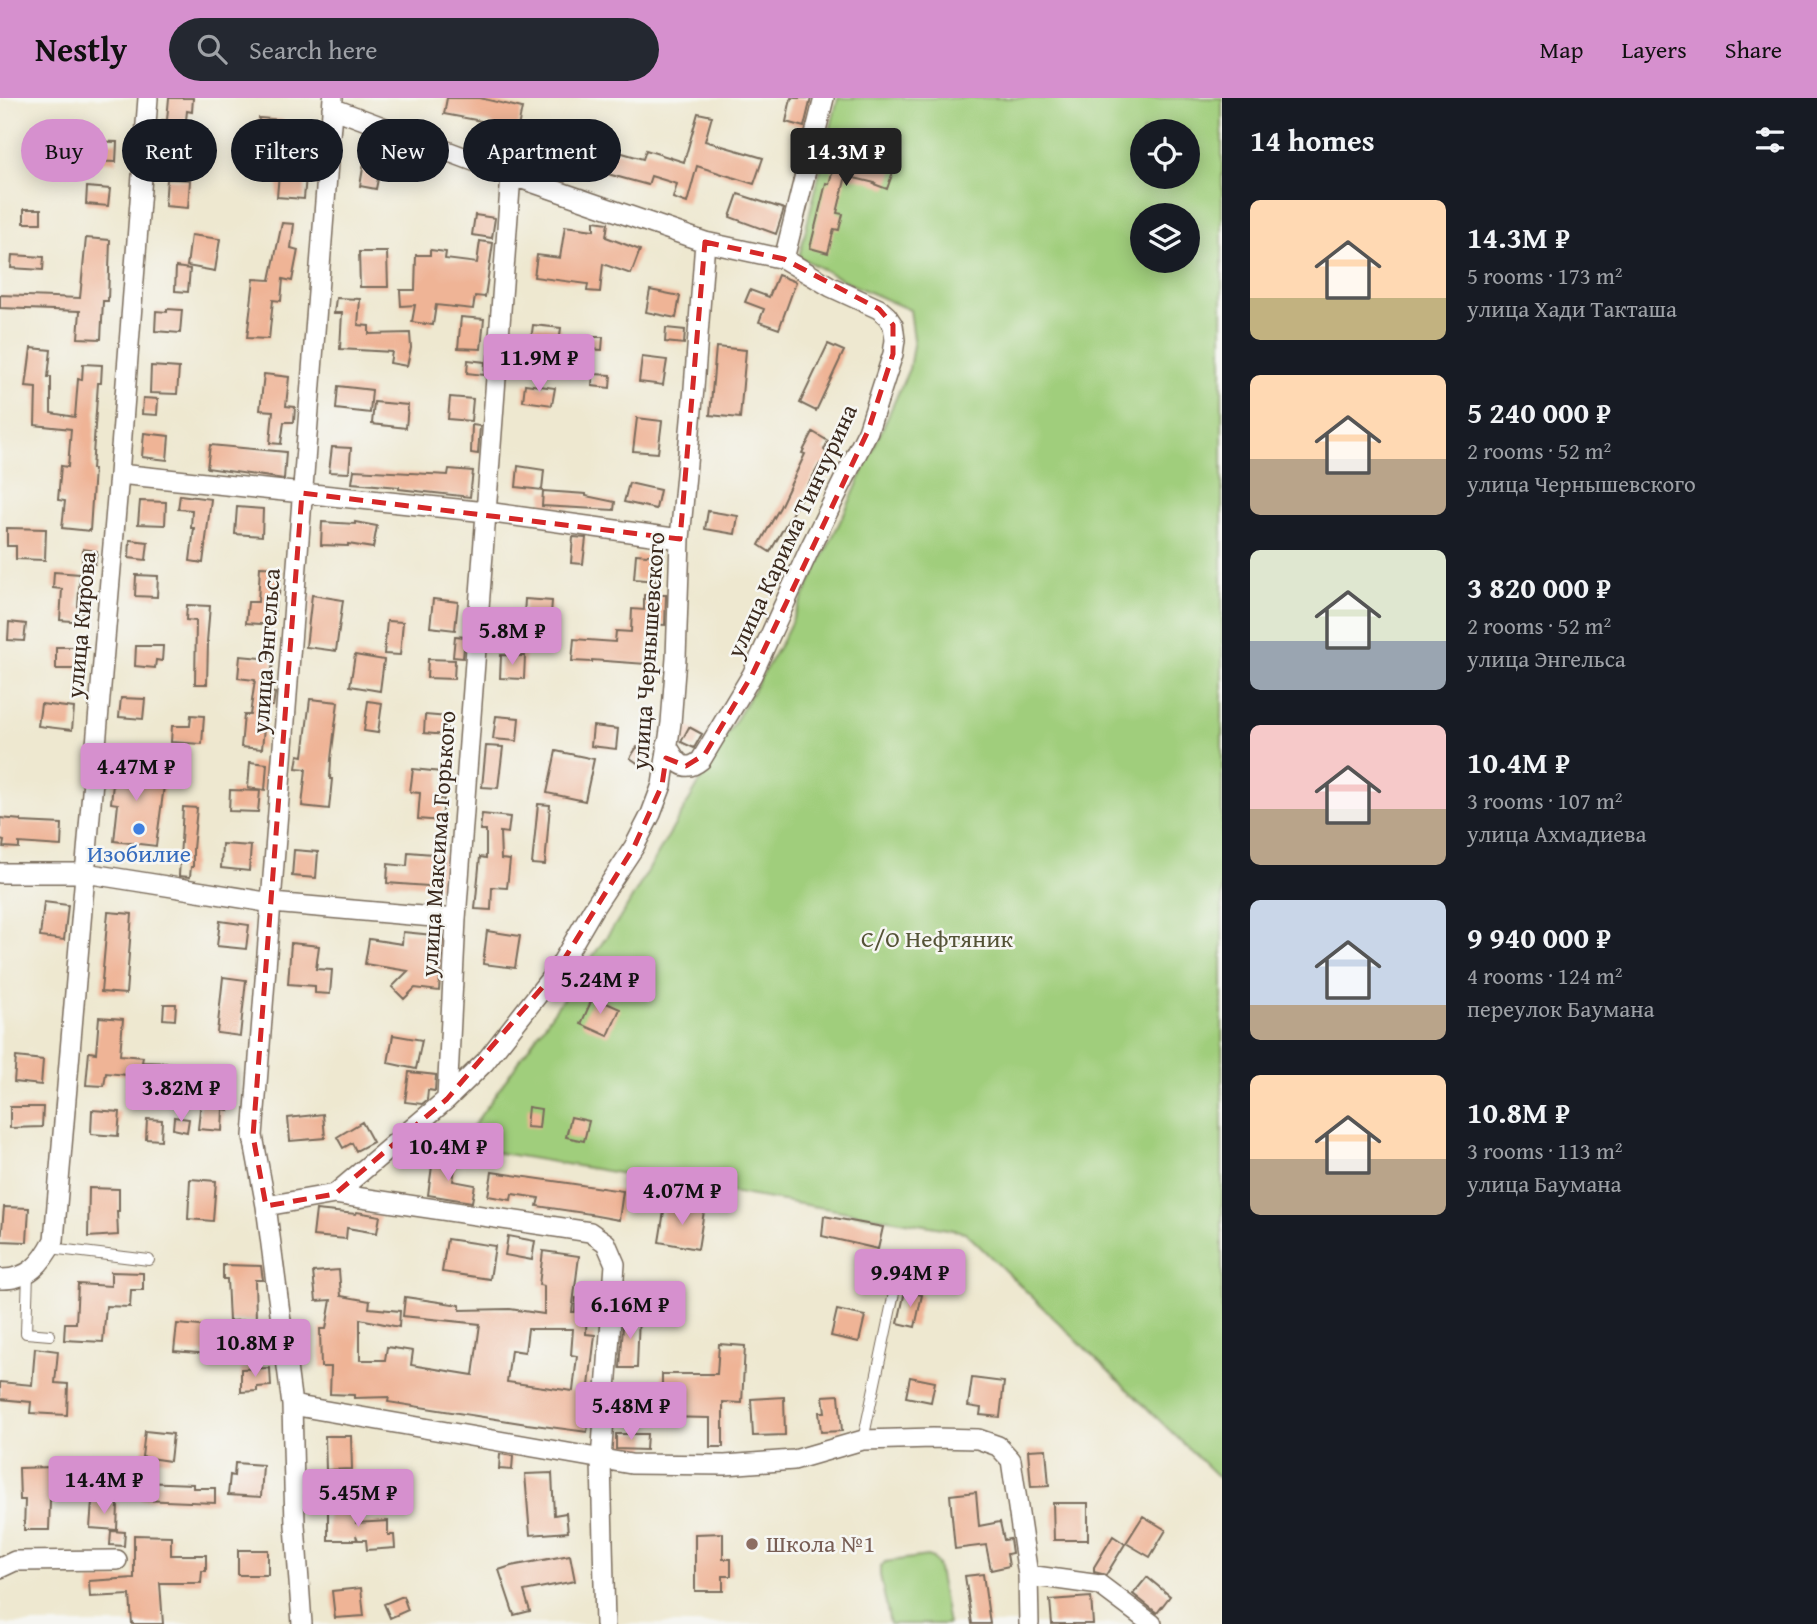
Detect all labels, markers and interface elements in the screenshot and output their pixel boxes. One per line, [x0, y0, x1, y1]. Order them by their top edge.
search box [169, 18, 659, 81]
text: Nestly [35, 25, 127, 73]
icon: search [193, 30, 231, 68]
text: Search here [249, 30, 377, 69]
text: Map [1540, 32, 1583, 67]
text: Layers [1621, 32, 1687, 67]
text: Share [1725, 32, 1782, 67]
text: 14 homes [1250, 118, 1375, 162]
chip: Buy [21, 119, 108, 182]
chip: Rent [122, 119, 217, 182]
chip: Filters [231, 119, 343, 182]
chip: New [357, 119, 449, 182]
chip: Apartment [463, 119, 621, 182]
map controls [1130, 119, 1200, 273]
button: locate [1130, 119, 1200, 189]
icon: filters [1751, 121, 1789, 159]
pin: 14.3M ₽ [781, 129, 911, 188]
text: 14.3M ₽ [806, 134, 886, 167]
button: layers [1130, 203, 1200, 273]
text: 14.3M ₽ [1467, 215, 1570, 259]
icon: home [1306, 228, 1390, 312]
text: 5 rooms · 173 m² [1467, 259, 1622, 292]
text: улица Хади Такташа [1467, 292, 1677, 325]
pin: 11.9M ₽ [474, 334, 604, 394]
text: 11.9M ₽ [499, 340, 579, 373]
text: 5 240 000 ₽ [1467, 390, 1611, 434]
street label: улица Карима Тинчурина [717, 398, 866, 664]
icon: home [1306, 403, 1390, 487]
text: 2 rooms · 52 m² [1467, 434, 1611, 467]
text: улица Чернышевского [1467, 467, 1696, 500]
street label: улица Чернышевского [622, 531, 673, 772]
street label: улица Кирова [57, 549, 104, 701]
text: 3 820 000 ₽ [1467, 565, 1611, 609]
street label: улица Энгельса [242, 567, 289, 736]
icon: home [1306, 578, 1390, 662]
pin: 5.8M ₽ [455, 608, 569, 667]
text: 2 rooms · 52 m² [1467, 609, 1611, 642]
text: 5.8M ₽ [478, 613, 546, 646]
text: улица Энгельса [1467, 642, 1626, 675]
street label: улица Максима Горького [411, 710, 464, 979]
text: 10.4M ₽ [1467, 740, 1570, 784]
pin: 4.47M ₽ [71, 744, 201, 803]
text: 4.47M ₽ [96, 749, 176, 782]
icon: home [1306, 753, 1390, 837]
text: 3 rooms · 107 m² [1467, 784, 1622, 817]
text: улица Ахмадиева [1467, 817, 1646, 850]
marker: Изобилие [131, 821, 147, 837]
place label: Изобилие [87, 836, 191, 871]
text: 9 940 000 ₽ [1467, 915, 1611, 959]
park label: С/О Нефтяник [861, 921, 1013, 956]
icon: home [1306, 928, 1390, 1012]
pin: 5.24M ₽ [535, 956, 665, 1016]
text: 4 rooms · 124 m² [1467, 959, 1622, 992]
text: 5.24M ₽ [560, 962, 640, 995]
text: переулок Баумана [1467, 992, 1655, 1025]
pin: 3.82M ₽ [116, 1065, 246, 1124]
text: 3.82M ₽ [141, 1070, 221, 1103]
text: 10.8M ₽ [1467, 1090, 1570, 1134]
icon: home [1306, 1103, 1390, 1187]
pin: 10.4M ₽ [383, 1124, 513, 1183]
text: 10.4M ₽ [408, 1129, 488, 1162]
text: 3 rooms · 113 m² [1467, 1134, 1622, 1167]
text: улица Баумана [1467, 1167, 1622, 1200]
pin: 4.07M ₽ [617, 1168, 747, 1227]
text: 4.07M ₽ [642, 1173, 722, 1206]
pin: 9.94M ₽ [845, 1250, 975, 1309]
text: 9.94M ₽ [870, 1255, 950, 1288]
pin: 6.16M ₽ [565, 1282, 695, 1341]
text: 6.16M ₽ [590, 1287, 670, 1320]
pin: 10.8M ₽ [190, 1320, 320, 1379]
text: 10.8M ₽ [215, 1325, 295, 1358]
pin: 5.48M ₽ [566, 1382, 696, 1442]
text: 5.48M ₽ [591, 1388, 671, 1421]
pin: 14.4M ₽ [39, 1456, 169, 1516]
text: 14.4M ₽ [64, 1462, 144, 1495]
pin: 5.45M ₽ [293, 1470, 423, 1529]
text: 5.45M ₽ [318, 1475, 398, 1508]
place label: Школа №1 [766, 1526, 875, 1561]
marker: Школа №1 [744, 1536, 760, 1552]

